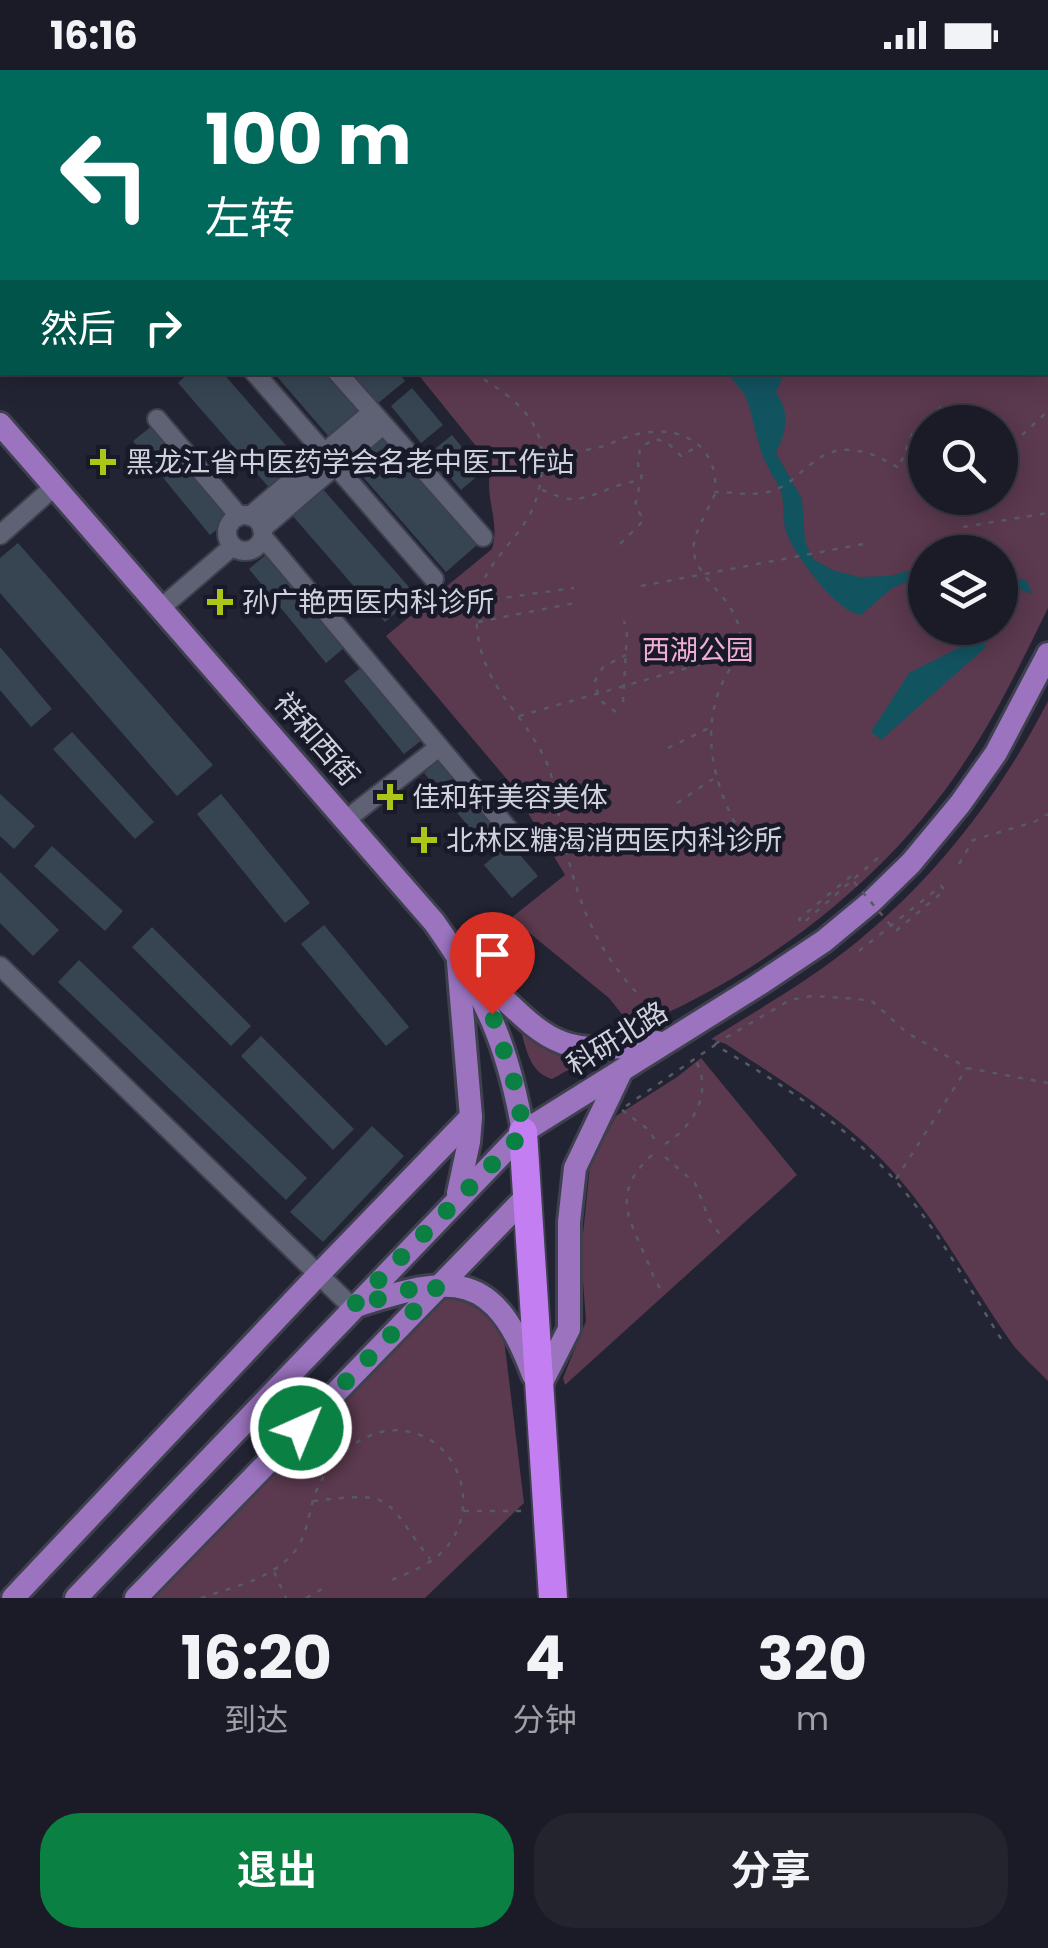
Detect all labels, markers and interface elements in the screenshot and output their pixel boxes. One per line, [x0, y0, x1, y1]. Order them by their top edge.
text: 16:16 [50, 9, 138, 62]
text: 100 m [205, 90, 412, 189]
icon: left [40, 110, 170, 240]
text: 左转 [205, 187, 295, 250]
icon: right [136, 300, 191, 355]
text: 然后 [40, 302, 116, 355]
map controls [908, 405, 1018, 645]
button: search [908, 405, 1018, 515]
place label: 黑龙江省中医药学会名老中医工作站 [126, 443, 574, 482]
marker: 黑龙江省中医药学会名老中医工作站 [90, 449, 116, 475]
button: layers [908, 535, 1018, 645]
place label: 孙广艳西医内科诊所 [242, 583, 494, 622]
marker: 孙广艳西医内科诊所 [207, 589, 233, 615]
park label: 西湖公园 [642, 631, 754, 670]
street label: 祥和西街 [265, 684, 368, 794]
place label: 佳和轩美容美体 [412, 778, 608, 817]
marker: 佳和轩美容美体 [377, 784, 403, 810]
place label: 北林区糖渴消西医内科诊所 [446, 821, 782, 860]
marker: 北林区糖渴消西医内科诊所 [411, 827, 437, 853]
pin [450, 912, 535, 1015]
icon: arrive [465, 927, 520, 982]
street label: 科研北路 [559, 992, 675, 1085]
position arrow [249, 1376, 353, 1480]
text: 16:20 [181, 1616, 332, 1700]
text: 4 [524, 1616, 565, 1700]
text: 320 [758, 1617, 867, 1701]
text: m [796, 1696, 829, 1741]
text: 到达 [224, 1697, 288, 1742]
text: 分钟 [513, 1697, 577, 1742]
button: 退出 [40, 1813, 514, 1928]
button: 分享 [534, 1813, 1008, 1928]

